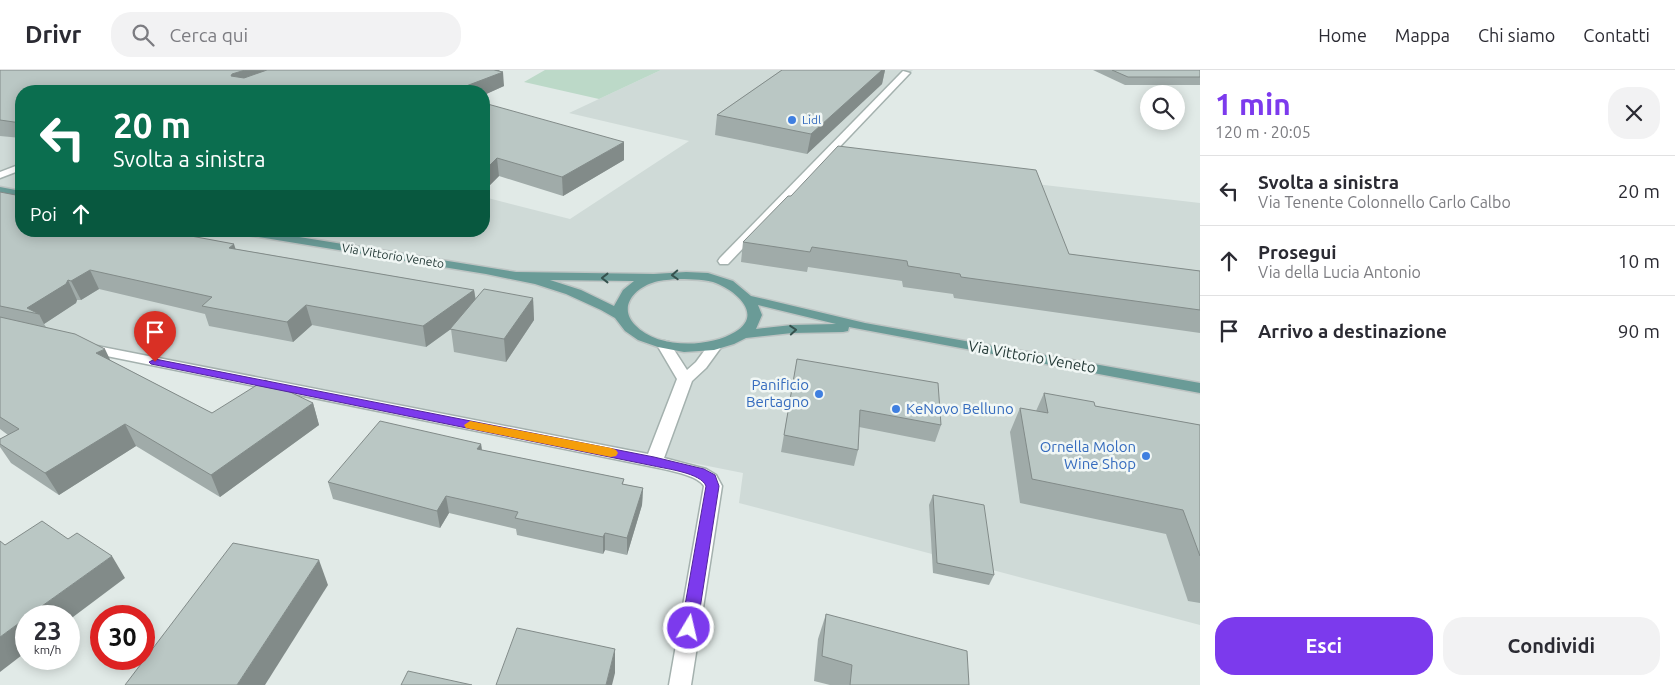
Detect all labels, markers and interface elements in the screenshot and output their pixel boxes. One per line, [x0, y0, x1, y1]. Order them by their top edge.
search box [111, 12, 461, 57]
text: Drivr [25, 21, 81, 48]
icon: search [129, 21, 157, 49]
text: Cerca qui [169, 24, 248, 46]
text: Home [1318, 25, 1367, 45]
text: Mappa [1395, 25, 1450, 45]
text: Chi siamo [1478, 25, 1555, 45]
text: Contatti [1583, 25, 1650, 45]
map controls [1140, 85, 1185, 130]
button: search [1140, 85, 1185, 130]
text: 1 min [1215, 87, 1291, 121]
button: close [1608, 87, 1660, 139]
icon: left [30, 105, 95, 170]
text: 20 m [113, 105, 191, 145]
place label: Lidl [802, 113, 821, 126]
marker: Lidl [786, 114, 798, 126]
text: 120 m · 20:05 [1215, 123, 1311, 141]
text: Svolta a sinistra [113, 146, 266, 171]
text: Svolta a sinistra [1258, 171, 1399, 193]
icon: left [1215, 177, 1243, 205]
text: 20 m [1618, 180, 1660, 202]
text: Via Tenente Colonnello Carlo Calbo [1258, 193, 1511, 211]
icon: ahead [67, 200, 95, 228]
text: Poi [30, 203, 57, 225]
street label: Via Vittorio Veneto [341, 241, 445, 270]
text: Prosegui [1258, 241, 1337, 263]
icon: ahead [1215, 247, 1243, 275]
text: 10 m [1618, 250, 1660, 272]
text: Via della Lucia Antonio [1258, 263, 1421, 281]
one-way arrow [671, 270, 679, 281]
one-way arrow [601, 273, 608, 283]
pin [134, 311, 176, 362]
icon: arrive [1215, 317, 1243, 345]
icon: arrive [141, 318, 169, 346]
text: Arrivo a destinazione [1258, 320, 1447, 342]
text: 90 m [1618, 320, 1660, 342]
one-way arrow [789, 324, 797, 335]
street label: Via Vittorio Veneto [967, 337, 1097, 376]
place label: Panificio Bertagno [746, 376, 809, 410]
marker: Panificio Bertagno [813, 388, 825, 400]
place label: KeNovo Belluno [906, 400, 1014, 417]
marker: KeNovo Belluno [890, 403, 902, 415]
place label: Ornella Molon Wine Shop [1040, 438, 1136, 472]
marker: Ornella Molon Wine Shop [1140, 450, 1152, 462]
position arrow [662, 601, 714, 653]
speed limit sign: 30 [90, 605, 155, 670]
text: 23 [33, 617, 62, 645]
button: Esci [1215, 617, 1433, 675]
button: Condividi [1443, 617, 1660, 675]
text: km/h [34, 643, 61, 656]

